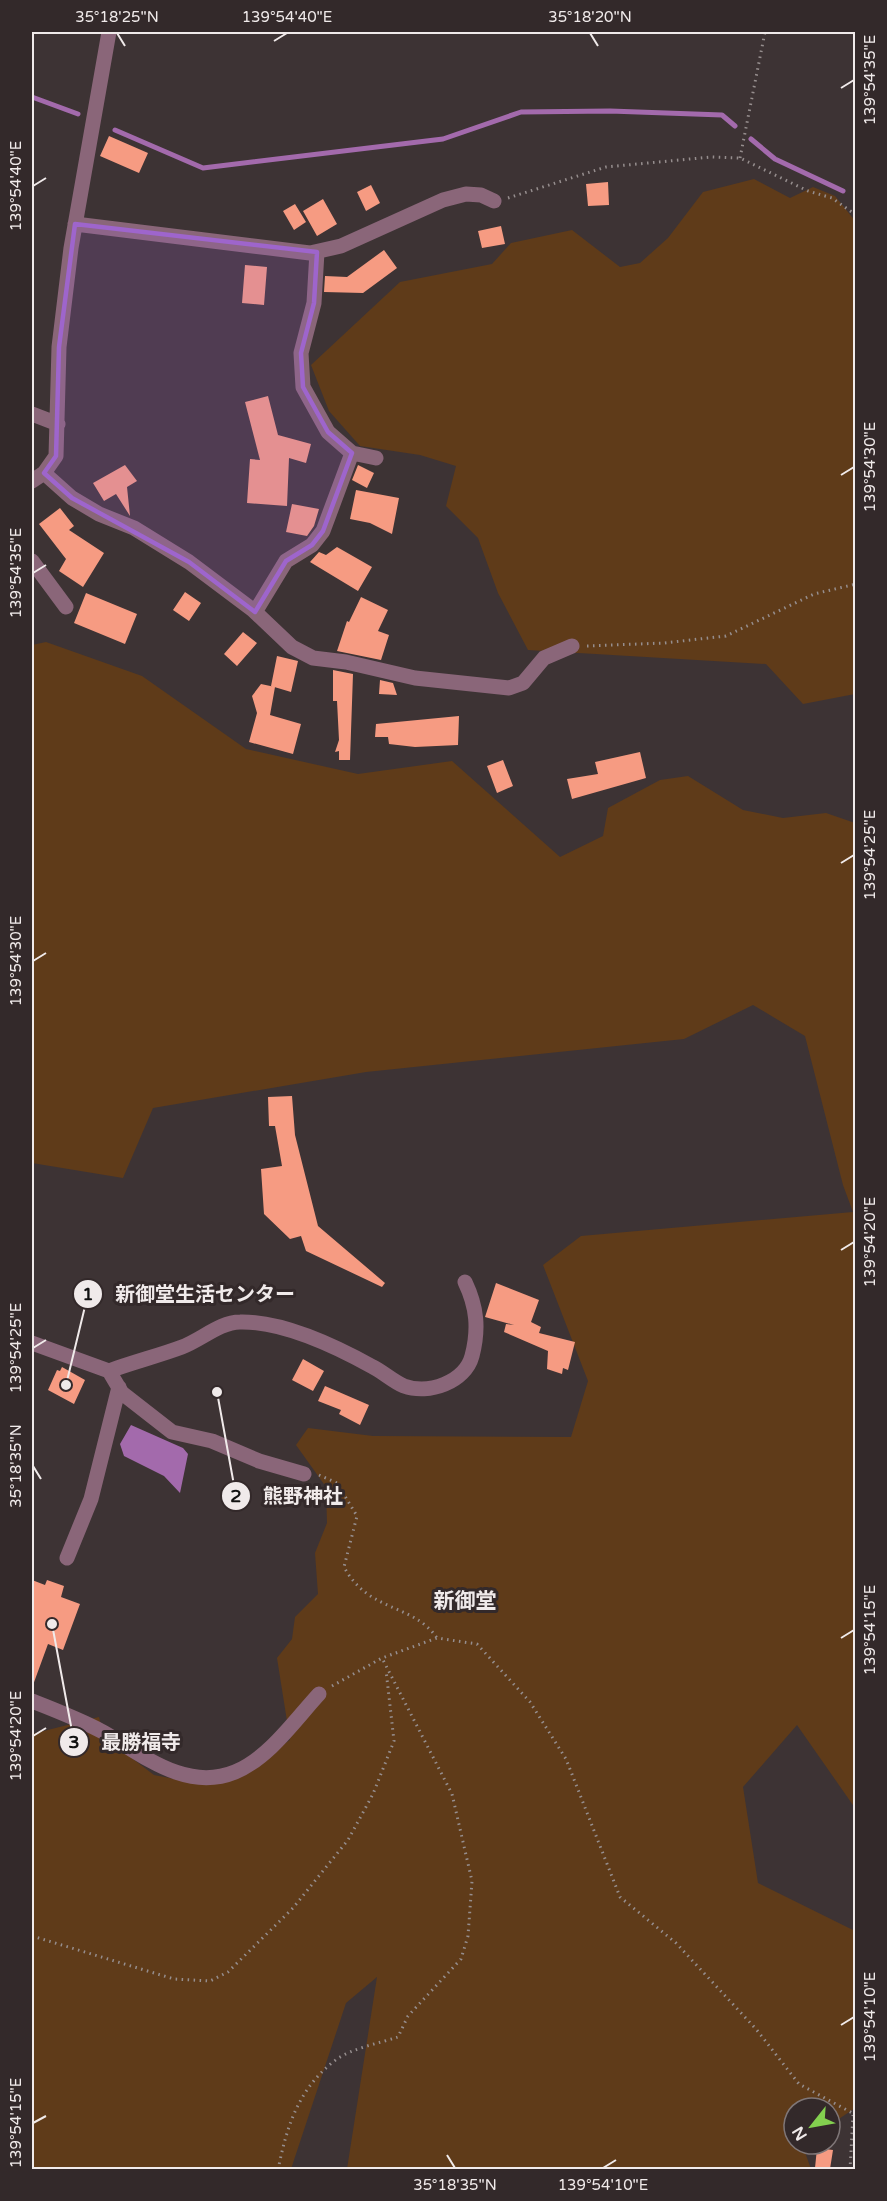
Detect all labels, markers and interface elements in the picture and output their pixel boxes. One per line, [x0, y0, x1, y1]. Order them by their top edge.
text: 35°18'25"N [75, 8, 159, 26]
text: 139°54'40"E [242, 8, 332, 26]
text: 35°18'20"N [548, 8, 632, 26]
text: 139°54'35"E [861, 35, 879, 125]
text: 139°54'40"E [7, 141, 25, 231]
text: 139°54'30"E [861, 422, 879, 512]
text: 139°54'35"E [7, 528, 25, 618]
text: 139°54'25"E [861, 810, 879, 900]
text: 139°54'30"E [7, 916, 25, 1006]
text: 139°54'20"E [861, 1197, 879, 1287]
callout: 新御堂生活センター [73, 1275, 307, 1313]
text: 1 [82, 1283, 94, 1305]
text: 新御堂生活センター [115, 1283, 295, 1307]
text: 139°54'25"E [7, 1303, 25, 1393]
text: 35°18'35"N [7, 1424, 25, 1508]
callout: 熊野神社 [221, 1477, 355, 1515]
text: 2 [230, 1485, 242, 1507]
text: 熊野神社 [263, 1485, 343, 1509]
text: 139°54'15"E [861, 1585, 879, 1675]
district label: 新御堂 [434, 1589, 497, 1614]
text: 139°54'20"E [7, 1691, 25, 1781]
callout: 最勝福寺 [59, 1723, 193, 1761]
text: 3 [68, 1731, 80, 1753]
text: 最勝福寺 [101, 1731, 181, 1755]
text: 139°54'10"E [861, 1972, 879, 2062]
text: 139°54'15"E [7, 2078, 25, 2168]
north arrow [782, 2096, 842, 2156]
text: N [788, 2123, 812, 2144]
text: 35°18'35"N [413, 2176, 497, 2194]
text: 139°54'10"E [558, 2176, 648, 2194]

